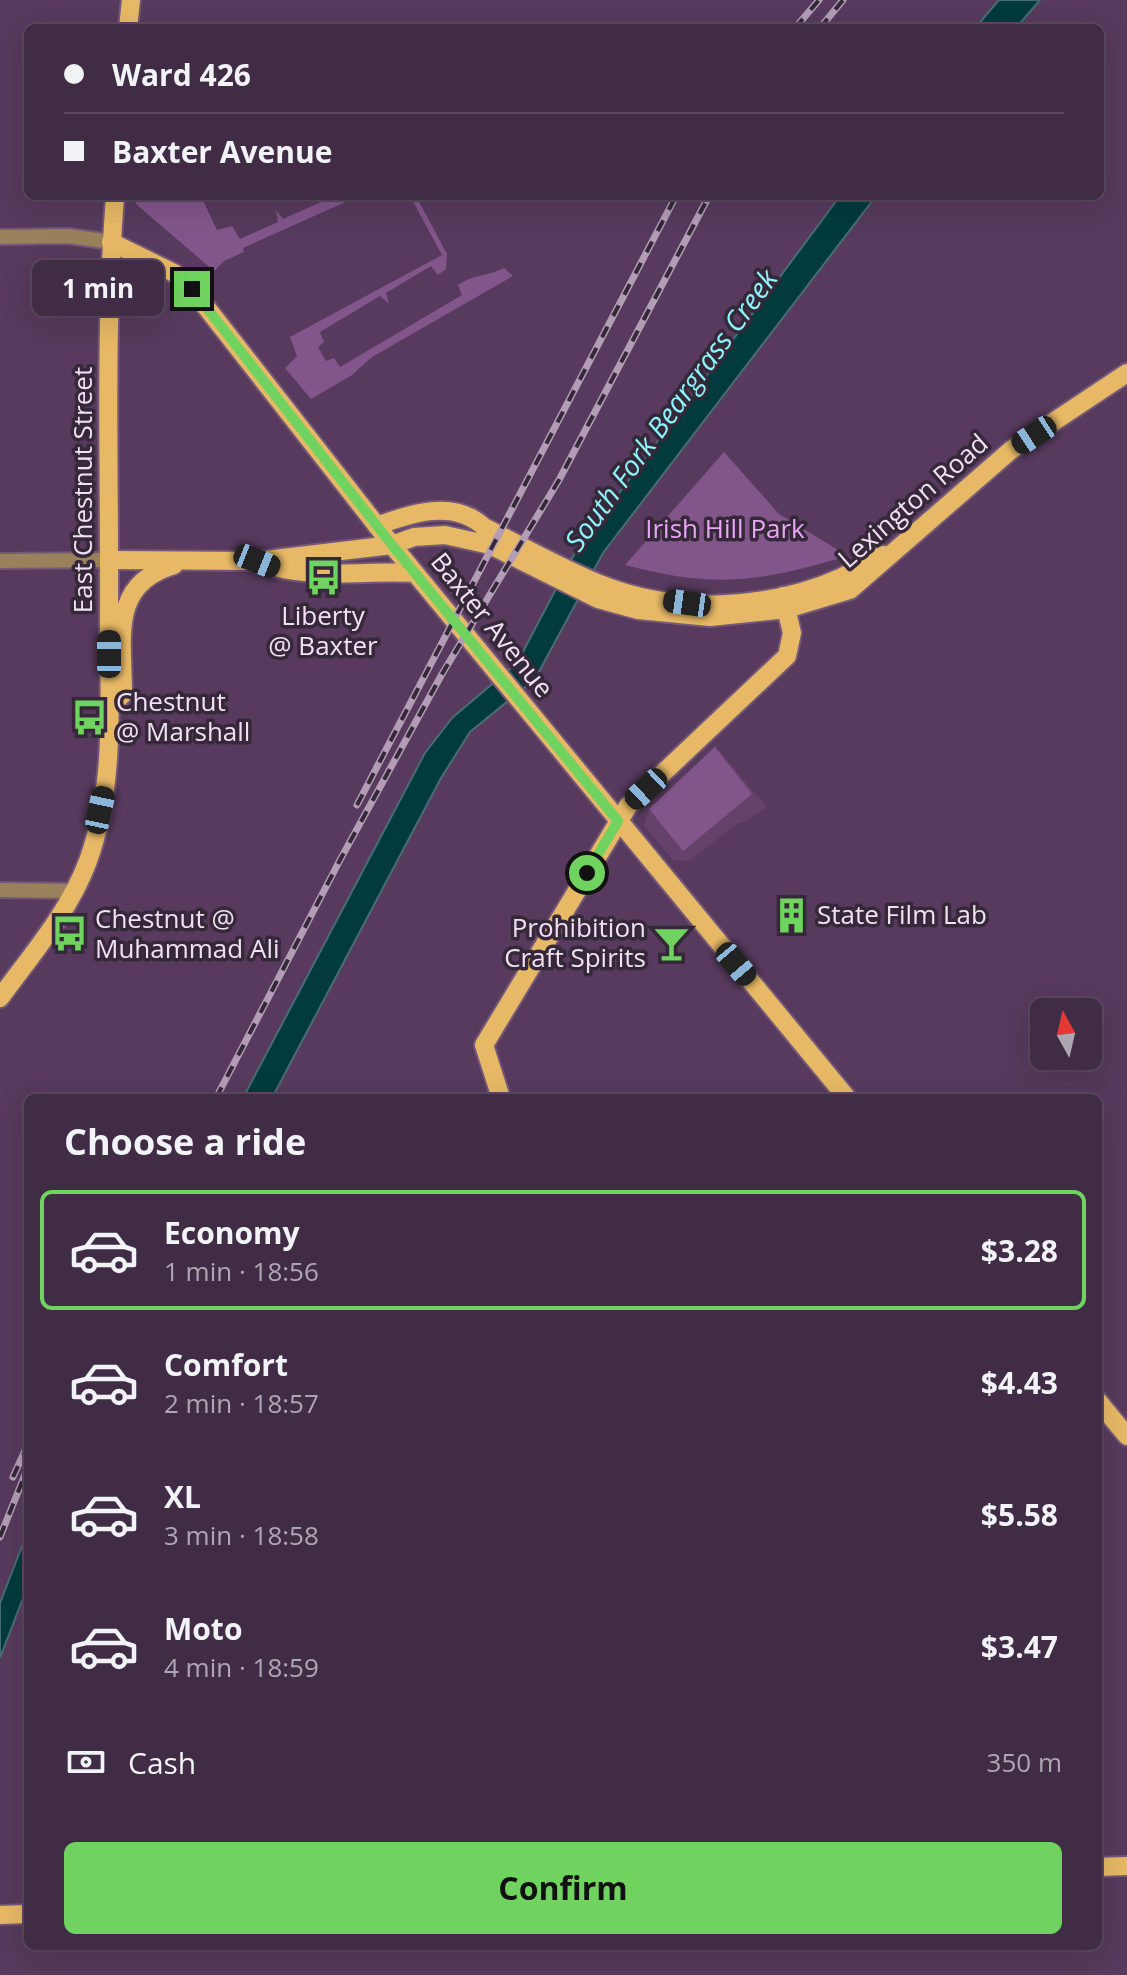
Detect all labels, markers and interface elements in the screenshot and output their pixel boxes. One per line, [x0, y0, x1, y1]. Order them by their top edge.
text: Ward 426 [112, 54, 251, 95]
text: Baxter Avenue [112, 131, 332, 172]
water label: South Fork Beargrass Creek [555, 260, 786, 558]
callout: 1 min [32, 261, 164, 317]
text: 1 min [62, 270, 134, 306]
route end [174, 271, 210, 307]
street label: East Chestnut Street [64, 367, 100, 613]
car [1007, 412, 1061, 458]
street label: Lexington Road [830, 425, 995, 576]
park label: Irish Hill Park [645, 510, 805, 546]
car [230, 541, 284, 581]
street label: Baxter Avenue [423, 544, 562, 704]
bus stop icon: Liberty @ Baxter [304, 558, 342, 596]
car [662, 588, 712, 618]
place label: Liberty @ Baxter [268, 597, 378, 663]
car [97, 630, 121, 678]
place label: Chestnut @ Marshall [116, 683, 250, 749]
bus stop icon: Chestnut @ Marshall [71, 698, 109, 736]
car [620, 764, 672, 814]
car [83, 784, 117, 836]
route start [569, 855, 605, 891]
building icon: State Film Lab [772, 896, 810, 934]
place label: State Film Lab [817, 896, 987, 932]
place label: Chestnut @ Muhammad Ali [95, 900, 280, 966]
place label: Prohibition Craft Spirits [504, 909, 646, 975]
bus stop icon: Chestnut @ Muhammad Ali [50, 915, 88, 953]
bar icon: Prohibition Craft Spirits [653, 924, 691, 962]
car [711, 938, 761, 990]
north arrow [1030, 998, 1102, 1070]
map controls [1030, 998, 1102, 1070]
text: Choose a ride [64, 1117, 306, 1166]
text: Economy [164, 1212, 300, 1253]
icon: car [68, 1214, 140, 1286]
text: $3.28 [981, 1230, 1058, 1271]
text: 1 min · 18:56 [164, 1253, 319, 1289]
text: Comfort [164, 1344, 288, 1385]
icon: car [68, 1346, 140, 1418]
text: $4.43 [981, 1362, 1058, 1403]
text: 2 min · 18:57 [164, 1385, 319, 1421]
text: XL [164, 1476, 201, 1517]
icon: car [68, 1478, 140, 1550]
text: $5.58 [981, 1494, 1058, 1535]
text: 3 min · 18:58 [164, 1517, 319, 1553]
text: Moto [164, 1608, 242, 1649]
icon: car [68, 1610, 140, 1682]
text: $3.47 [981, 1626, 1058, 1667]
text: 4 min · 18:59 [164, 1649, 319, 1685]
icon: cash [64, 1740, 108, 1784]
text: Cash [128, 1742, 196, 1783]
text: 350 m [987, 1744, 1062, 1780]
button: Confirm [64, 1842, 1062, 1934]

